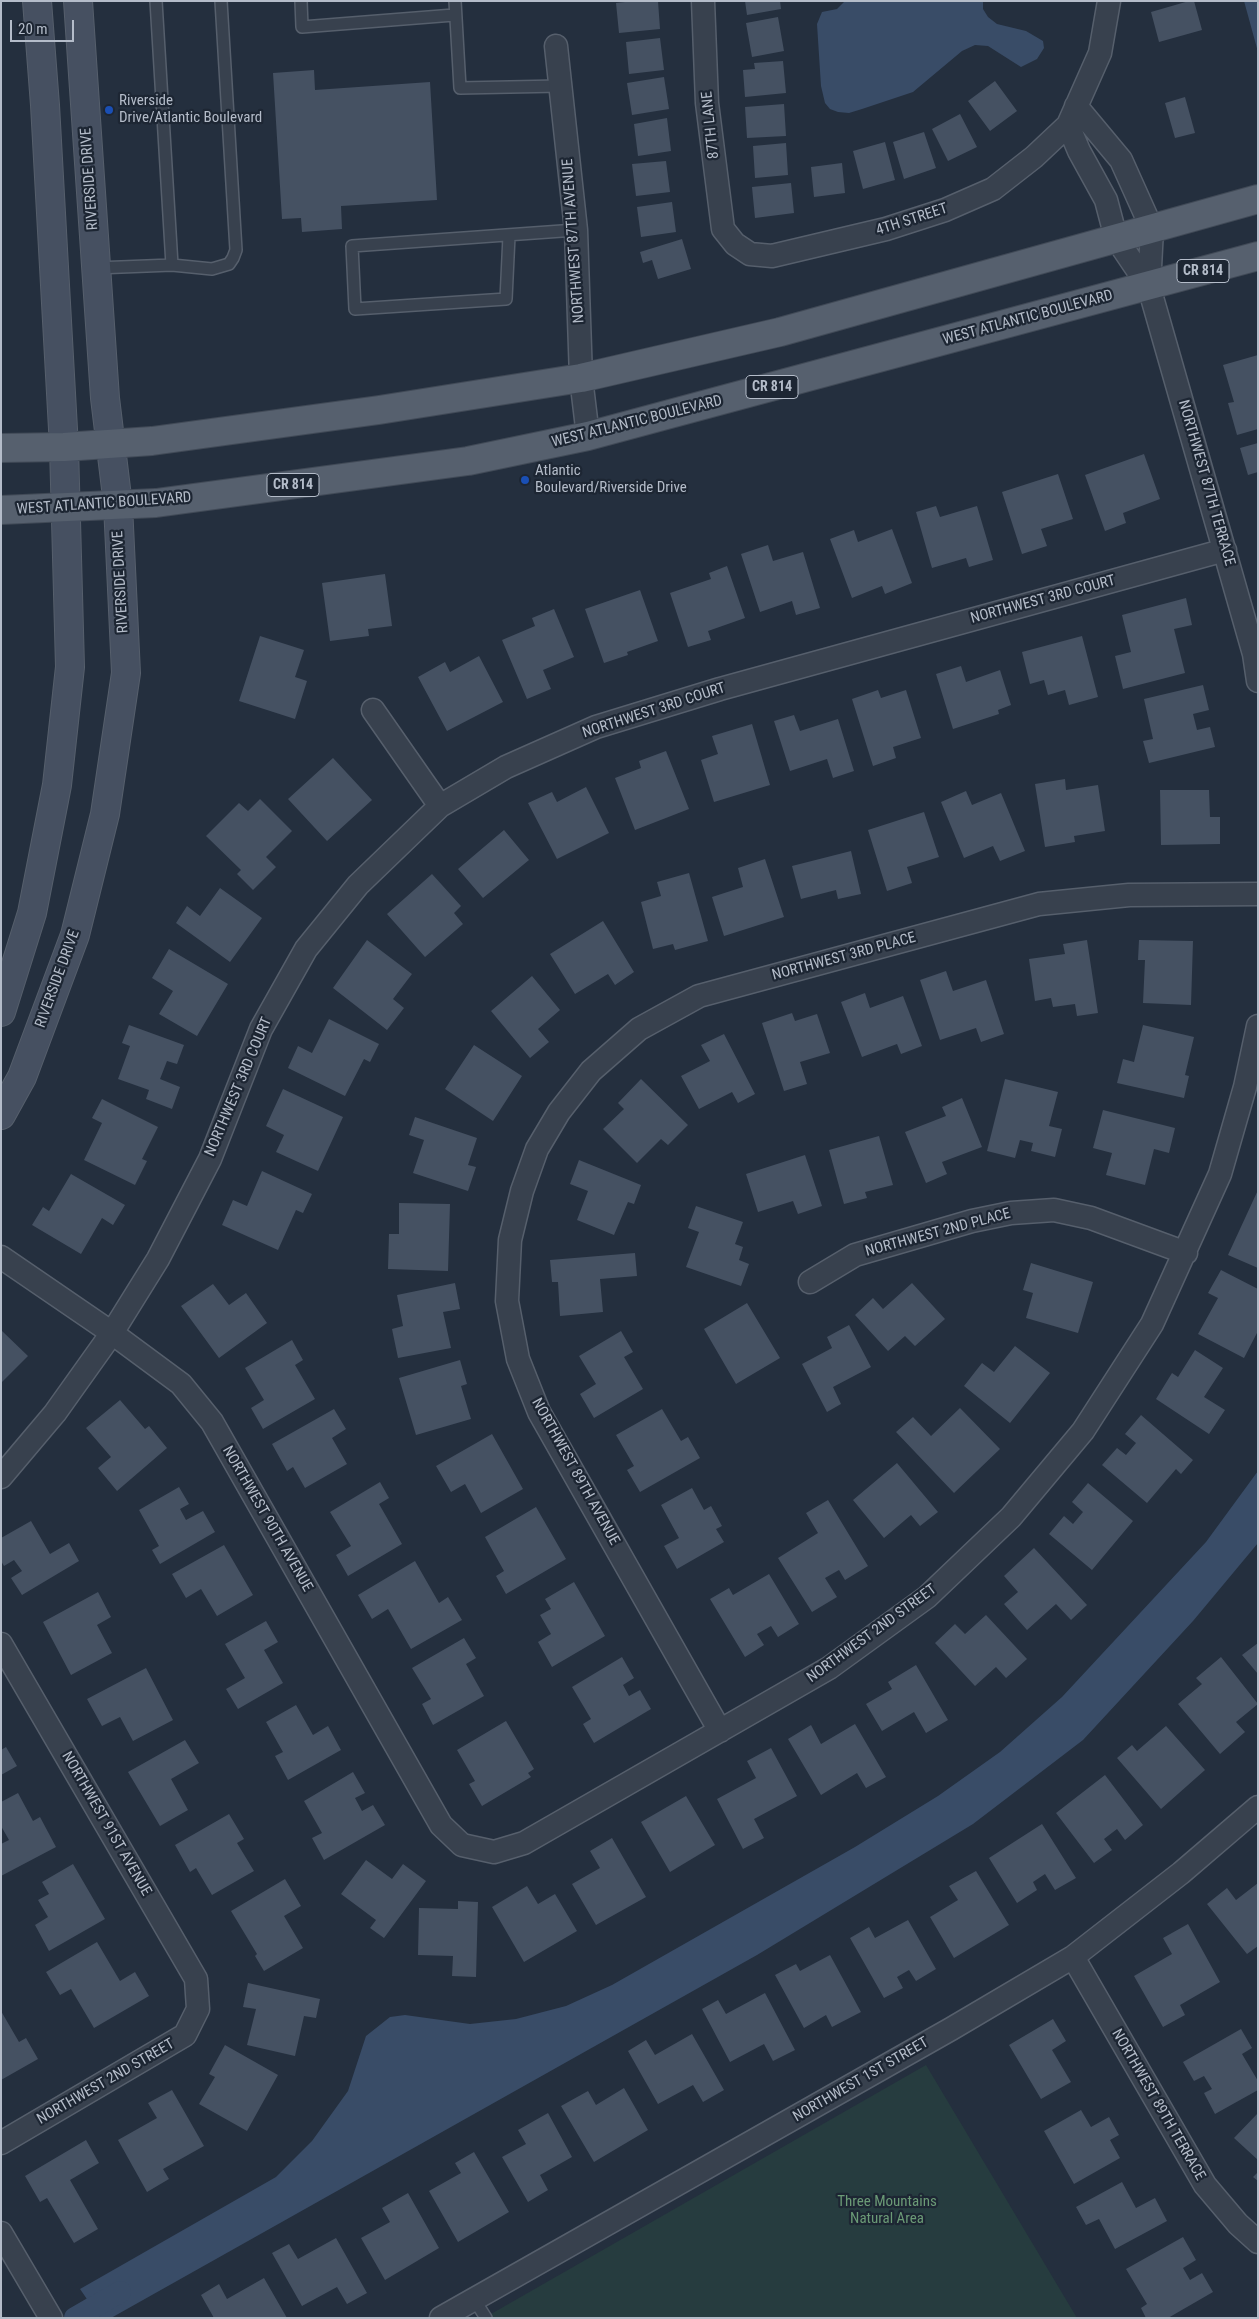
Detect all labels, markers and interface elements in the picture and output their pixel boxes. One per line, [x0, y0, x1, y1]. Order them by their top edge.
scale bar [12, 10, 76, 42]
text: 20 m [18, 20, 48, 38]
street label: 87TH LANE [698, 90, 724, 160]
place label: Riverside Drive/Atlantic Boulevard [119, 92, 262, 127]
marker: Riverside Drive/Atlantic Boulevard [103, 104, 115, 116]
street label: RIVERSIDE DRIVE [77, 127, 103, 231]
street label: NORTHWEST 87TH AVENUE [559, 158, 589, 324]
street label: 4TH STREET [874, 200, 950, 240]
road number: CR 814 [1177, 260, 1229, 282]
street label: WEST ATLANTIC BOULEVARD [941, 287, 1115, 349]
road number: CR 814 [746, 376, 798, 398]
street label: WEST ATLANTIC BOULEVARD [550, 392, 724, 452]
street label: NORTHWEST 87TH TERRACE [1174, 398, 1238, 568]
place label: Atlantic Boulevard/Riverside Drive [535, 462, 687, 497]
road number: CR 814 [267, 474, 319, 496]
marker: Atlantic Boulevard/Riverside Drive [519, 474, 531, 486]
street label: WEST ATLANTIC BOULEVARD [16, 489, 192, 519]
street label: RIVERSIDE DRIVE [109, 530, 133, 634]
street label: NORTHWEST 3RD COURT [969, 572, 1117, 628]
street label: NORTHWEST 3RD COURT [580, 679, 728, 743]
street label: RIVERSIDE DRIVE [32, 928, 84, 1030]
street label: NORTHWEST 3RD PLACE [770, 929, 918, 985]
street label: NORTHWEST 3RD COURT [202, 1015, 276, 1159]
street label: NORTHWEST 2ND PLACE [863, 1205, 1013, 1261]
street label: NORTHWEST 89TH AVENUE [527, 1395, 623, 1549]
street label: NORTHWEST 90TH AVENUE [218, 1443, 316, 1595]
street label: NORTHWEST 2ND STREET [804, 1581, 940, 1687]
street label: NORTHWEST 91ST AVENUE [57, 1749, 155, 1899]
street label: NORTHWEST 89TH TERRACE [1107, 2026, 1209, 2184]
street label: NORTHWEST 1ST STREET [790, 2034, 932, 2126]
street label: NORTHWEST 2ND STREET [34, 2035, 178, 2129]
park label: Three Mountains Natural Area [837, 2193, 937, 2228]

